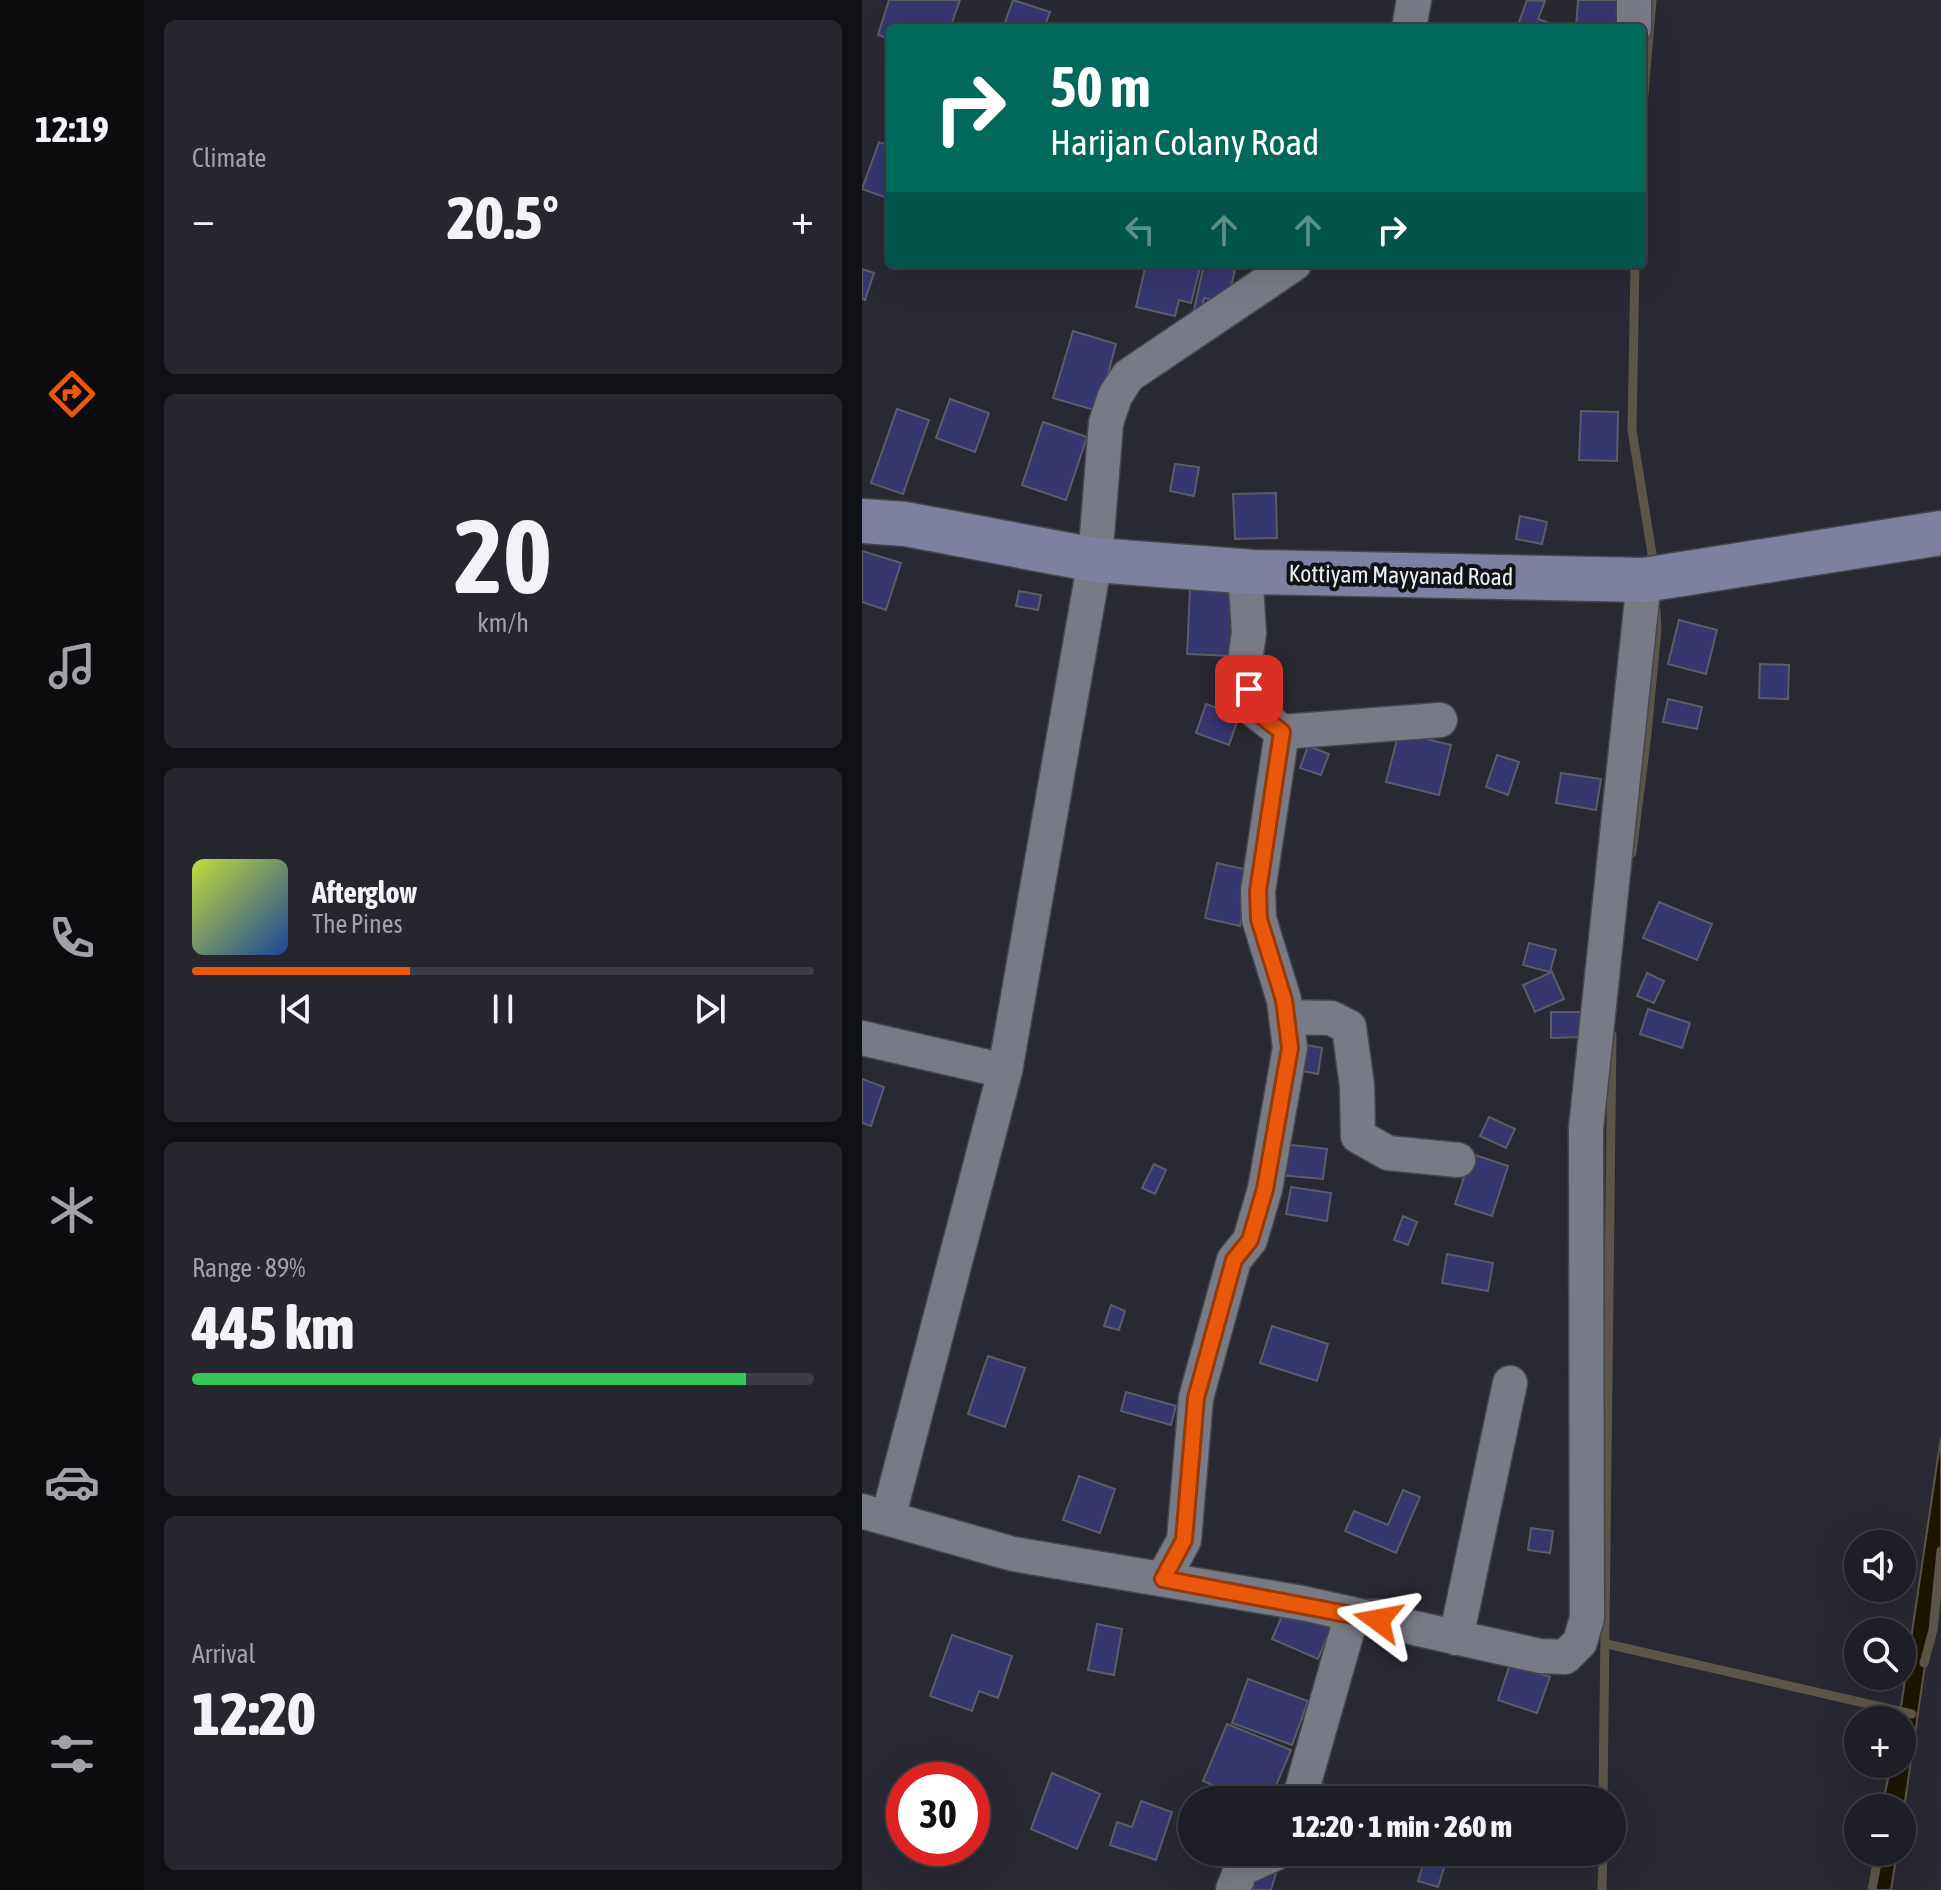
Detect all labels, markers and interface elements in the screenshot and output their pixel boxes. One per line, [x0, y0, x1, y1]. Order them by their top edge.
text: 50 m [1050, 55, 1151, 119]
icon: right [918, 56, 1022, 160]
text: 12:19 [35, 108, 109, 150]
text: Harijan Colany Road [1050, 121, 1319, 163]
text: Climate [192, 143, 266, 173]
text: 20.5° [447, 183, 559, 252]
text: − [192, 193, 215, 243]
text: + [791, 193, 814, 243]
icon: left [1118, 208, 1162, 252]
icon: ahead [1202, 208, 1246, 252]
icon: ahead [1286, 208, 1330, 252]
icon: right [1370, 208, 1414, 252]
icon: directions [44, 366, 100, 422]
text: 20 [454, 496, 552, 615]
street label: Kottiyam Mayyanad Road [1289, 560, 1513, 590]
text: km/h [477, 608, 529, 638]
icon: music [44, 638, 100, 694]
pin [1215, 655, 1283, 723]
icon: arrive [1227, 667, 1271, 711]
text: Afterglow [312, 875, 417, 909]
text: The Pines [312, 909, 403, 939]
icon: phone [44, 910, 100, 966]
icon: previous [274, 987, 318, 1031]
icon: pause [481, 987, 525, 1031]
icon: next [688, 987, 732, 1031]
icon: climate [44, 1182, 100, 1238]
text: Range · 89% [192, 1253, 305, 1283]
text: 445 km [192, 1293, 354, 1362]
icon: car [44, 1454, 100, 1510]
map controls [1844, 1530, 1916, 1866]
button: sound [1844, 1530, 1916, 1602]
position arrow [1336, 1578, 1420, 1662]
button: search [1844, 1618, 1916, 1690]
text: Arrival [192, 1639, 256, 1669]
text: 12:20 [192, 1679, 315, 1748]
button: + [1844, 1706, 1916, 1778]
icon: filters [44, 1726, 100, 1782]
speed limit sign: 30 [886, 1762, 990, 1866]
button: − [1844, 1794, 1916, 1866]
text: 12:20 · 1 min · 260 m [1292, 1809, 1512, 1843]

